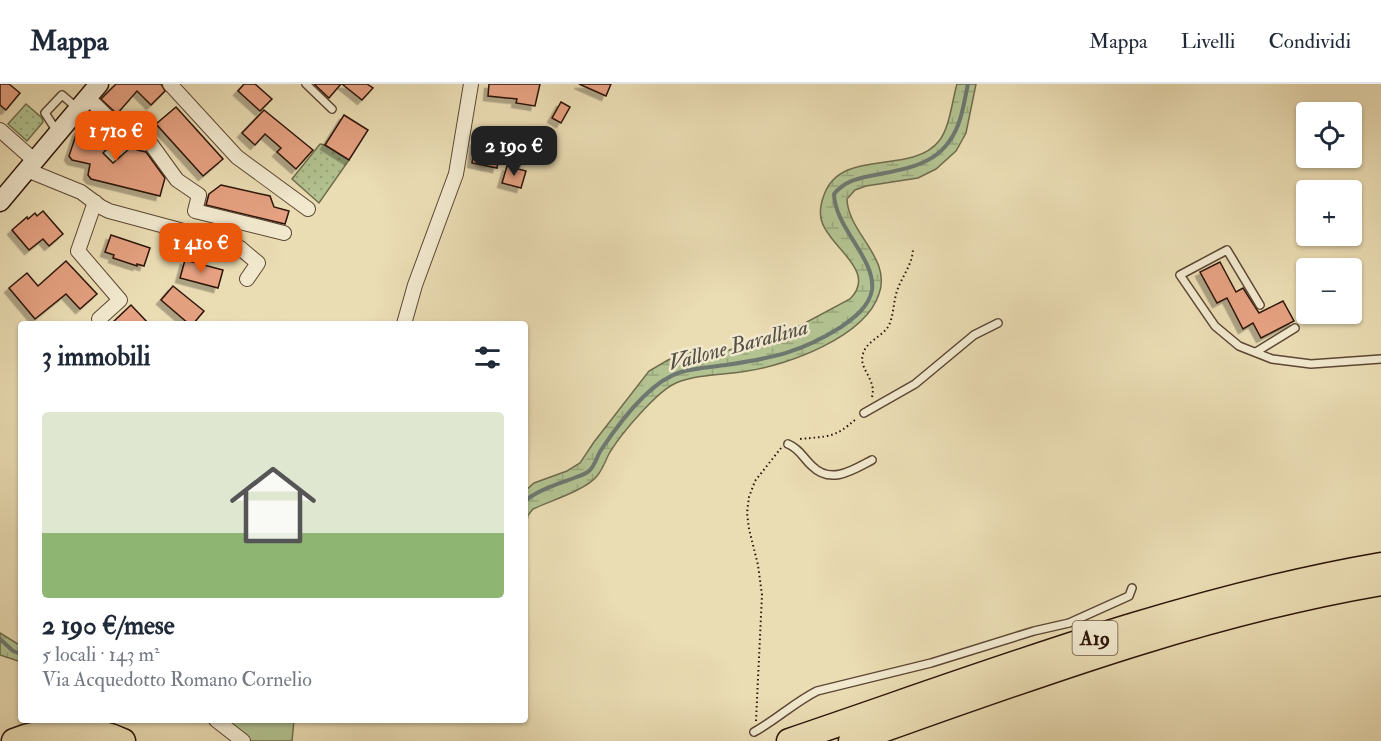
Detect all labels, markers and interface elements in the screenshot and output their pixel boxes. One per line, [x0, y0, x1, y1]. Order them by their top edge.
text: Mappa [30, 24, 108, 59]
text: Mappa [1089, 28, 1148, 55]
text: Livelli [1181, 28, 1235, 55]
text: Condividi [1268, 28, 1351, 55]
map controls [1296, 102, 1362, 324]
button: locate [1296, 102, 1362, 168]
pin: 1 710 € [61, 111, 171, 162]
text: 1 710 € [89, 118, 143, 143]
pin: 2 190 € [459, 126, 569, 177]
text: 2 190 € [485, 133, 543, 158]
button: + [1296, 180, 1362, 246]
pin: 1 410 € [146, 223, 256, 274]
text: 1 410 € [173, 230, 229, 255]
button: − [1296, 258, 1362, 324]
water label: Vallone Barallina [665, 313, 811, 377]
text: 3 immobili [42, 341, 150, 373]
icon: filters [471, 341, 504, 374]
icon: home [219, 451, 327, 559]
text: 2 190 €/mese [42, 610, 175, 642]
road number: A19 [1072, 621, 1118, 655]
text: 5 locali · 143 m² [42, 642, 160, 667]
text: Via Acquedotto Romano Cornelio [42, 667, 312, 692]

